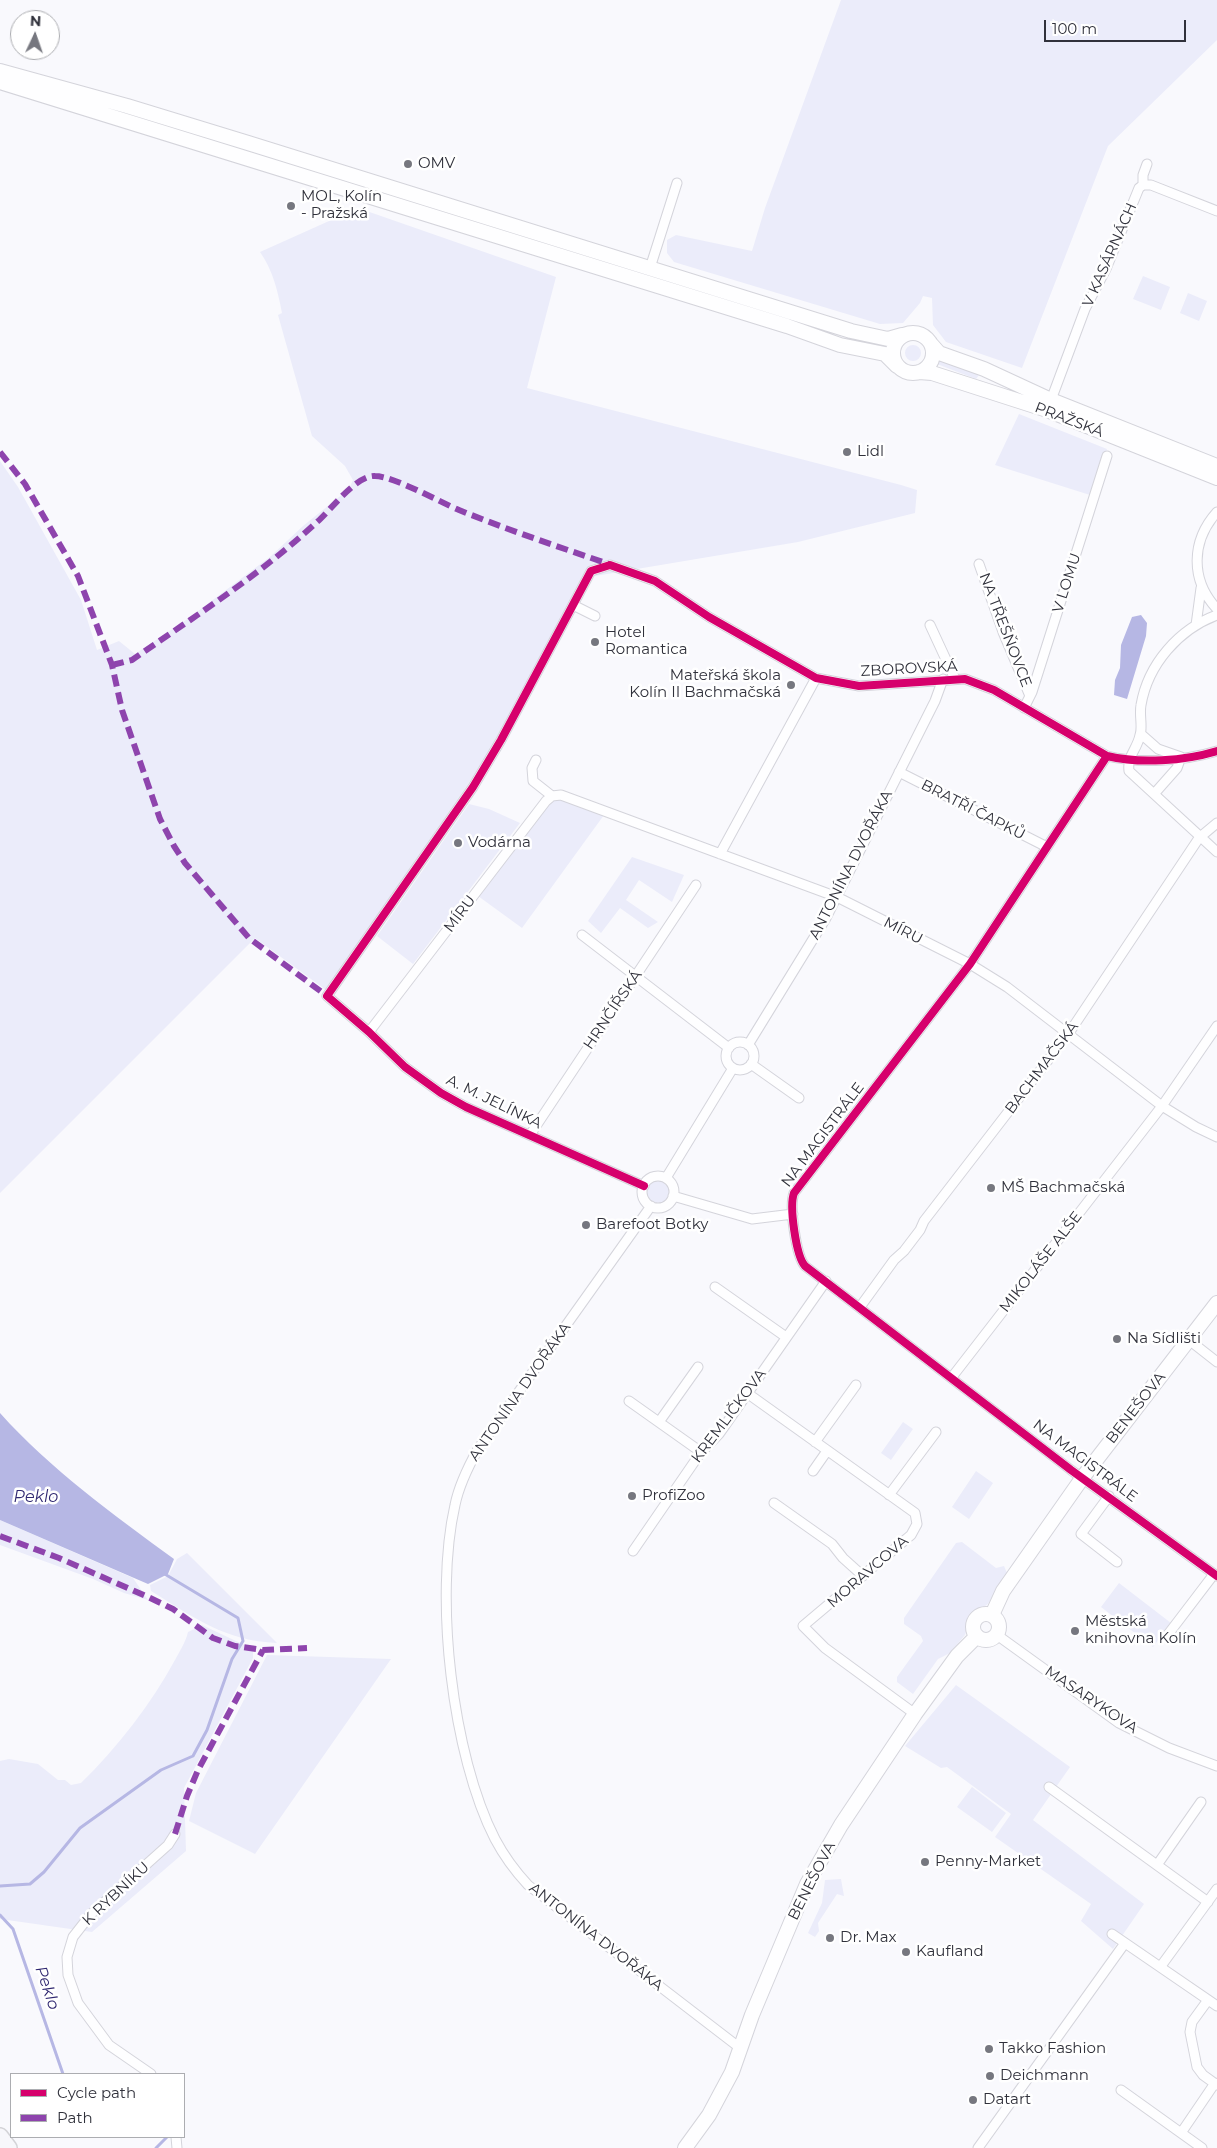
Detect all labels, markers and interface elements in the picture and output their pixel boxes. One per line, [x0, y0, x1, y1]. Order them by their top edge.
north arrow [10, 10, 60, 60]
scale bar [1047, 10, 1190, 42]
text: N [30, 12, 42, 30]
text: 100 m [1052, 19, 1097, 38]
place label: OMV [418, 155, 455, 173]
marker: OMV [402, 158, 414, 170]
place label: MOL, Kolín - Pražská [301, 188, 382, 223]
marker: MOL, Kolín - Pražská [285, 200, 297, 212]
street label: V KASÁRNÁCH [1079, 200, 1141, 310]
street label: PRAŽSKÁ [1032, 399, 1106, 441]
place label: Lidl [857, 443, 884, 461]
marker: Lidl [841, 446, 853, 458]
street label: V LOMU [1049, 551, 1085, 615]
street label: NA TŘEŠŇOVCE [975, 570, 1035, 690]
place label: Hotel Romantica [605, 624, 688, 659]
marker: Hotel Romantica [589, 636, 601, 648]
street label: ZBOROVSKÁ [860, 657, 958, 681]
place label: Mateřská škola Kolín II Bachmačská [629, 667, 781, 702]
marker: Mateřská škola Kolín II Bachmačská [785, 679, 797, 691]
street label: BRATŘÍ ČAPKŮ [918, 776, 1028, 844]
street label: ANTONÍNA DVOŘÁKA [806, 787, 896, 943]
place label: Vodárna [468, 834, 531, 852]
marker: Vodárna [452, 837, 464, 849]
street label: MÍRU [440, 892, 480, 936]
street label: MÍRU [880, 914, 926, 948]
street label: HRNČÍŘSKÁ [580, 967, 646, 1053]
street label: BACHMAČSKÁ [1002, 1018, 1082, 1118]
street label: A. M. JELÍNKA [443, 1071, 545, 1133]
street label: NA MAGISTRÁLE [778, 1079, 868, 1191]
place label: MŠ Bachmačská [1001, 1179, 1125, 1197]
marker: MŠ Bachmačská [985, 1182, 997, 1194]
street label: MIKOLÁŠE ALŠE [996, 1208, 1086, 1316]
place label: Barefoot Botky [596, 1216, 708, 1234]
marker: Barefoot Botky [580, 1219, 592, 1231]
street label: ANTONÍNA DVOŘÁKA [465, 1319, 575, 1465]
place label: Na Sídlišti [1127, 1330, 1201, 1348]
marker: Na Sídlišti [1111, 1333, 1123, 1345]
street label: KREMLIČKOVA [688, 1365, 770, 1467]
street label: BENEŠOVA [1103, 1369, 1169, 1447]
street label: NA MAGISTRÁLE [1029, 1416, 1141, 1506]
water label: Peklo [14, 1487, 58, 1507]
place label: ProfiZoo [642, 1487, 705, 1505]
marker: ProfiZoo [626, 1490, 638, 1502]
street label: MORAVCOVA [824, 1532, 912, 1612]
place label: Městská knihovna Kolín [1085, 1613, 1196, 1648]
marker: Městská knihovna Kolín [1069, 1625, 1081, 1637]
street label: MASARYKOVA [1041, 1662, 1141, 1738]
street label: BENEŠOVA [785, 1839, 839, 1923]
place label: Penny-Market [935, 1853, 1041, 1871]
marker: Penny-Market [919, 1856, 931, 1868]
street label: K RYBNÍKU [79, 1858, 153, 1930]
street label: ANTONÍNA DVOŘÁKA [525, 1879, 667, 1995]
place label: Dr. Max [840, 1929, 897, 1947]
marker: Dr. Max [824, 1932, 836, 1944]
place label: Kaufland [916, 1943, 984, 1961]
marker: Kaufland [900, 1946, 912, 1958]
water label: Peklo [31, 1964, 63, 2012]
place label: Takko Fashion [999, 2040, 1106, 2058]
marker: Takko Fashion [983, 2043, 995, 2055]
place label: Deichmann [1000, 2067, 1089, 2085]
marker: Deichmann [984, 2070, 996, 2082]
legend [10, 2073, 185, 2138]
text: Cycle path [57, 2083, 136, 2102]
place label: Datart [983, 2091, 1031, 2109]
marker: Datart [967, 2094, 979, 2106]
text: Path [57, 2108, 93, 2127]

